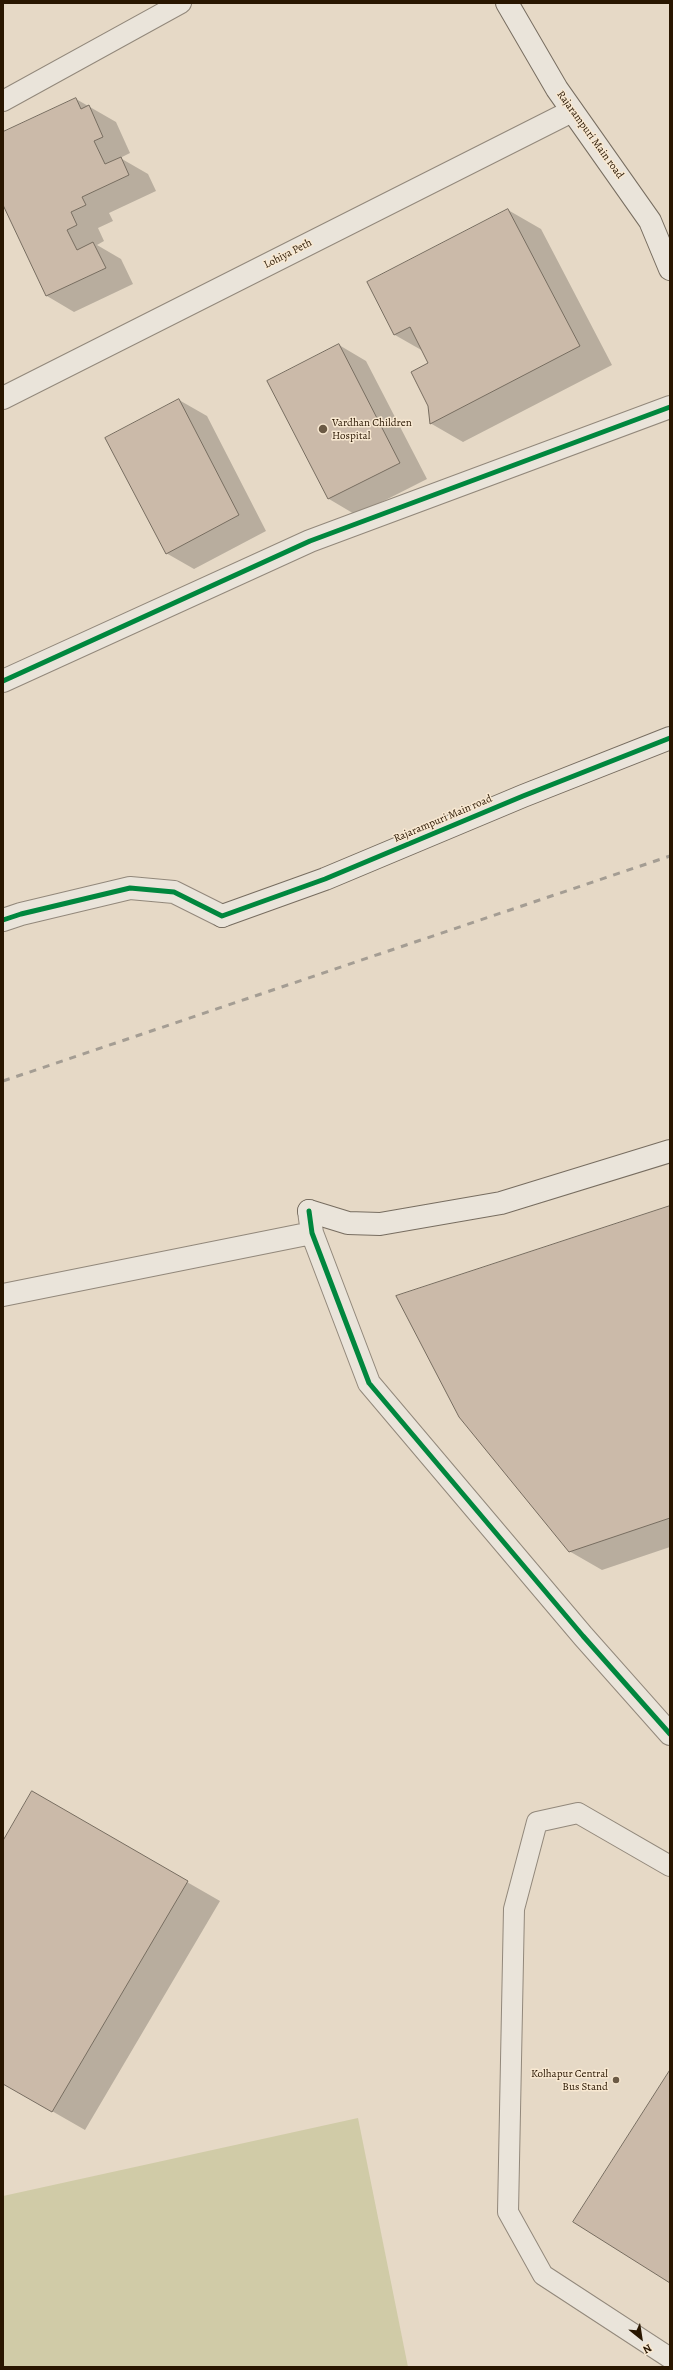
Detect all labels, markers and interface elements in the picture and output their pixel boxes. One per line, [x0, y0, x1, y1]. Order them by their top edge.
street label: Rajarampuri Main road [554, 88, 626, 182]
street label: Lohiya Peth [262, 236, 314, 272]
place label: Vardhan Children Hospital [332, 416, 412, 442]
marker: Vardhan Children Hospital [317, 423, 329, 435]
street label: Rajarampuri Main road [392, 792, 494, 846]
place label: Kolhapur Central Bus Stand [531, 2067, 608, 2093]
marker: Kolhapur Central Bus Stand [611, 2075, 621, 2085]
north arrow [621, 2318, 661, 2358]
text: N [640, 2340, 654, 2357]

